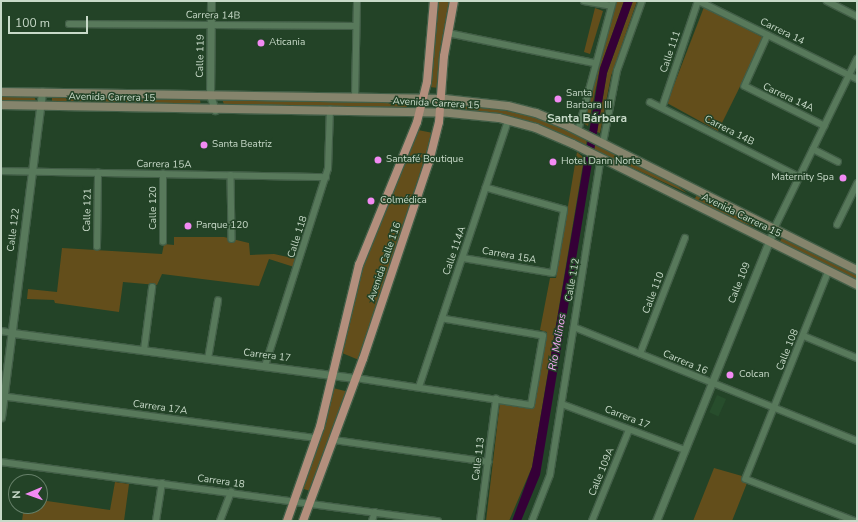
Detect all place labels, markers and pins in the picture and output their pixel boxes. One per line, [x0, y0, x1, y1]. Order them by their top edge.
place label: Aticania [269, 37, 305, 49]
marker: Aticania [256, 38, 266, 48]
place label: Santa Barbara III [566, 87, 612, 110]
marker: Santa Barbara III [553, 94, 563, 104]
place label: Santa Beatriz [212, 139, 272, 151]
marker: Santa Beatriz [199, 140, 209, 150]
place label: Santafé Boutique [386, 154, 464, 166]
marker: Santafé Boutique [373, 155, 383, 165]
place label: Hotel Dann Norte [561, 156, 641, 168]
marker: Hotel Dann Norte [548, 157, 558, 167]
place label: Maternity Spa [771, 172, 834, 184]
marker: Maternity Spa [837, 172, 849, 184]
marker: Colmédica [365, 195, 377, 207]
place label: Colmédica [380, 195, 427, 207]
place label: Parque 120 [196, 220, 248, 232]
marker: Parque 120 [183, 221, 193, 231]
marker: Colcan [724, 369, 736, 381]
place label: Colcan [739, 369, 769, 381]

